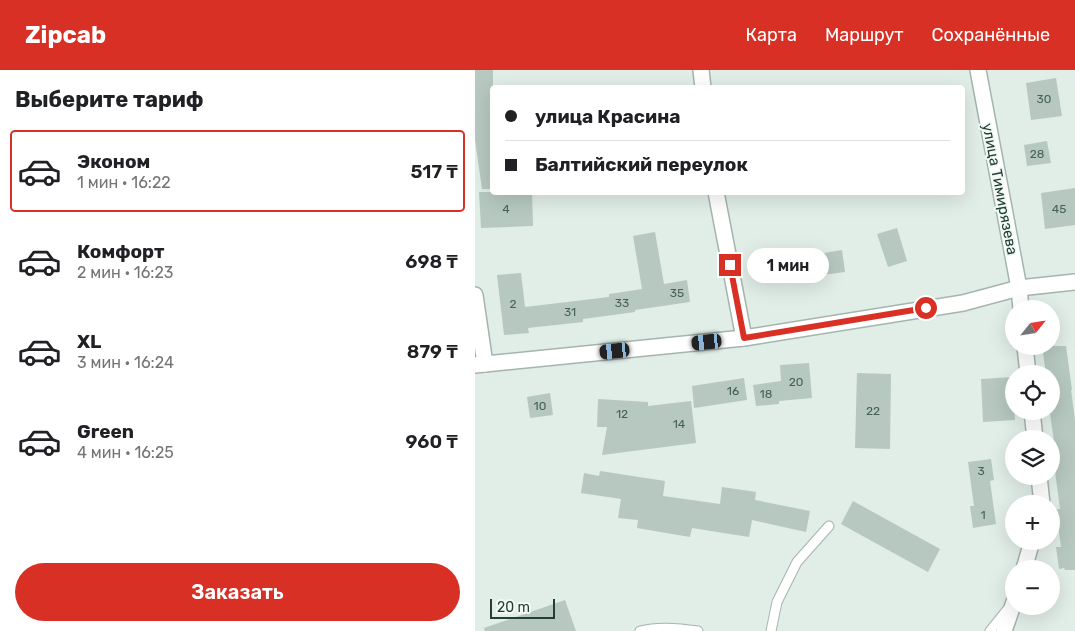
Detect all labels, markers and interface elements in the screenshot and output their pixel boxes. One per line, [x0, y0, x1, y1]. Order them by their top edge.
text: Zipcab [25, 21, 106, 49]
text: Карта [746, 24, 797, 46]
text: Маршрут [825, 24, 904, 46]
text: Сохранённые [932, 24, 1050, 46]
text: Выберите тариф [15, 86, 204, 113]
house number: 30 [1037, 92, 1051, 106]
text: улица Красина [535, 105, 681, 128]
street label: улица Тимирязева [978, 122, 1022, 256]
house number: 28 [1030, 147, 1044, 161]
icon: car [17, 149, 62, 194]
text: Эконом [77, 150, 150, 173]
text: Балтийский переулок [535, 153, 748, 176]
text: 517 ₸ [411, 160, 458, 183]
text: 1 мин · 16:22 [77, 173, 171, 192]
house number: 4 [502, 202, 510, 216]
house number: 45 [1052, 202, 1066, 216]
icon: car [17, 239, 62, 284]
text: Комфорт [77, 240, 164, 263]
callout: 1 мин [747, 248, 830, 282]
text: 698 ₸ [405, 250, 458, 273]
route end [719, 254, 741, 276]
text: 1 мин [767, 256, 809, 275]
text: 2 мин · 16:23 [77, 263, 173, 282]
house number: 35 [670, 286, 684, 300]
house number: 33 [615, 296, 629, 310]
house number: 2 [509, 297, 517, 311]
route start [915, 297, 937, 319]
north arrow [1005, 300, 1060, 355]
map controls [1005, 300, 1060, 615]
house number: 31 [564, 305, 576, 319]
icon: car [17, 329, 62, 374]
text: XL [77, 330, 101, 353]
car [691, 333, 722, 351]
text: 879 ₸ [407, 340, 458, 363]
car [599, 342, 630, 360]
text: 3 мин · 16:24 [77, 353, 174, 372]
button: locate [1005, 365, 1060, 420]
house number: 20 [789, 375, 803, 389]
house number: 16 [727, 384, 739, 398]
house number: 18 [760, 387, 772, 401]
house number: 10 [534, 399, 546, 413]
house number: 22 [866, 404, 880, 418]
house number: 12 [616, 407, 628, 421]
house number: 14 [673, 417, 686, 431]
icon: car [17, 419, 62, 464]
text: Green [77, 420, 134, 443]
text: 960 ₸ [405, 430, 458, 453]
button: layers [1005, 430, 1060, 485]
text: 4 мин · 16:25 [77, 443, 174, 462]
house number: 3 [977, 464, 985, 478]
button: + [1005, 495, 1060, 550]
house number: 1 [980, 508, 986, 522]
button: − [1005, 560, 1060, 615]
button: Заказать [15, 563, 460, 621]
scale bar [490, 596, 555, 619]
text: 20 m [497, 599, 530, 616]

